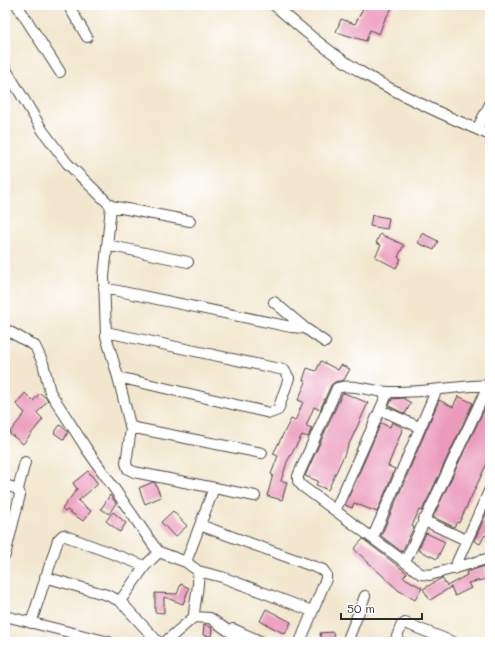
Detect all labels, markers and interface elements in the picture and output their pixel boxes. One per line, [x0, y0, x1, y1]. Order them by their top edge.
scale bar [341, 595, 422, 621]
text: 50 m [347, 600, 375, 616]

